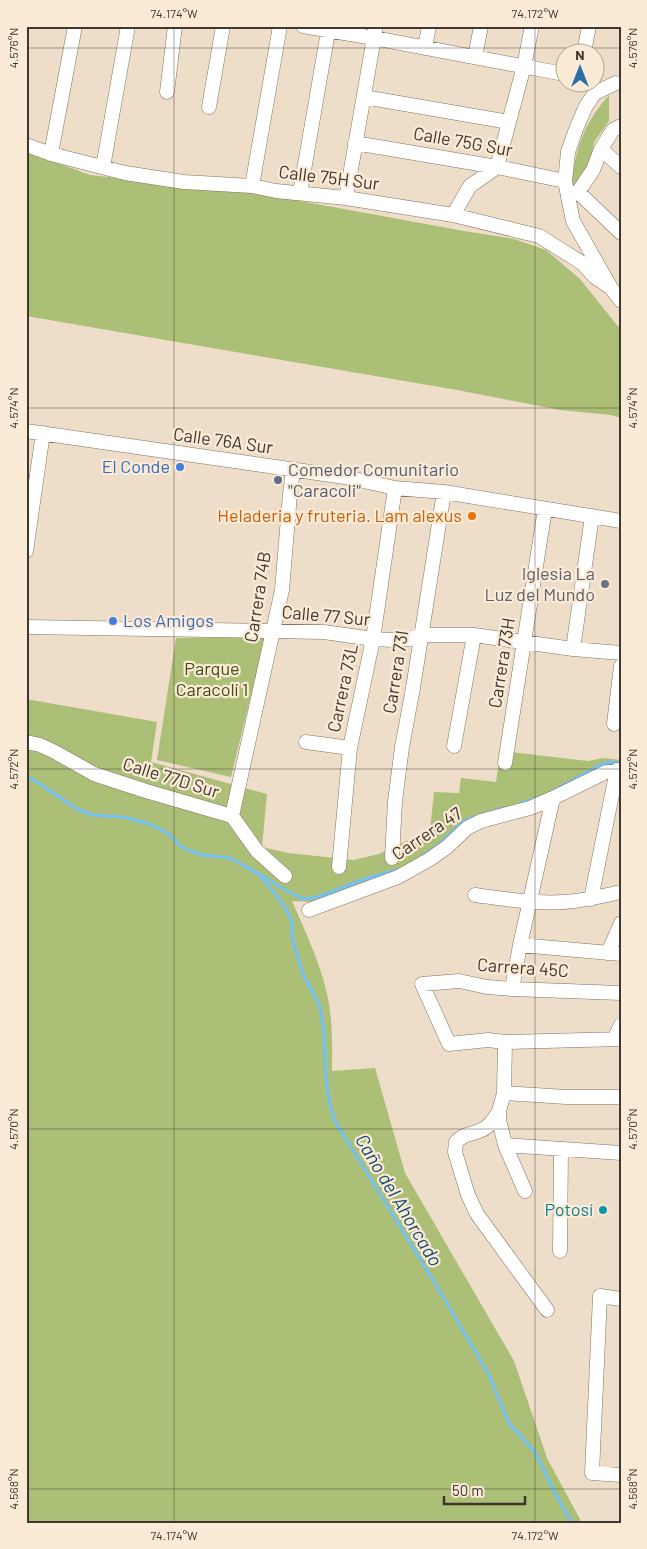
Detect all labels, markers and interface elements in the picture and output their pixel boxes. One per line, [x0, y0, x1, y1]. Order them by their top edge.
text: 74.174°W [150, 6, 198, 20]
text: 74.172°W [511, 6, 559, 20]
text: 4.576°N [6, 28, 20, 68]
text: 4.576°N [625, 28, 639, 68]
north arrow [554, 42, 604, 92]
text: N [575, 46, 585, 63]
street label: Calle 75G Sur [412, 121, 515, 161]
street label: Calle 75H Sur [277, 160, 381, 194]
text: 4.574°N [6, 387, 20, 429]
text: 4.574°N [625, 387, 639, 429]
street label: Calle 76A Sur [172, 422, 275, 458]
place label: El Conde [102, 455, 170, 477]
place label: Comedor Comunitario "Caracoli" [288, 458, 459, 501]
marker: El Conde [174, 461, 186, 473]
marker: Comedor Comunitario "Caracoli" [272, 474, 284, 486]
place label: Heladeria y fruteria. Lam alexus [217, 504, 462, 526]
marker: Heladeria y fruteria. Lam alexus [466, 510, 478, 522]
street label: Carrera 74B [239, 550, 275, 644]
place label: Iglesia La Luz del Mundo [485, 562, 595, 605]
marker: Iglesia La Luz del Mundo [599, 578, 611, 590]
street label: Calle 77 Sur [281, 600, 372, 630]
place label: Los Amigos [123, 609, 214, 631]
marker: Los Amigos [107, 615, 119, 627]
street label: Carrera 73H [483, 616, 519, 710]
street label: Carrera 73I [378, 628, 412, 715]
street label: Carrera 73L [322, 642, 362, 734]
park label: Parque Caracolí 1 [176, 657, 248, 700]
text: 4.572°N [6, 749, 20, 789]
text: 4.572°N [625, 749, 639, 789]
street label: Calle 77D Sur [120, 752, 223, 802]
street label: Carrera 47 [387, 801, 466, 865]
street label: Carrera 45C [476, 953, 570, 981]
text: 4.570°N [6, 1108, 20, 1150]
text: 4.570°N [625, 1108, 639, 1150]
water label: Caño del Ahorcado [351, 1130, 448, 1270]
place label: Potosí [544, 1198, 593, 1220]
marker: Potosí [597, 1204, 609, 1216]
text: 4.568°N [6, 1468, 20, 1510]
text: 4.568°N [625, 1468, 639, 1510]
scale bar [444, 1474, 526, 1506]
text: 50 m [452, 1481, 484, 1499]
text: 74.174°W [150, 1528, 198, 1542]
text: 74.172°W [511, 1528, 559, 1542]

